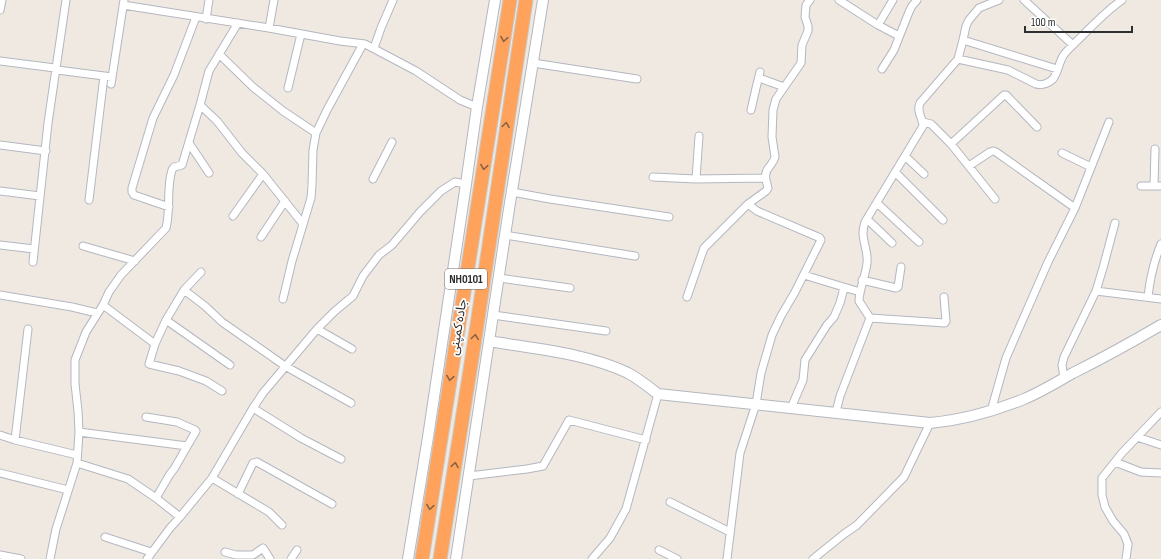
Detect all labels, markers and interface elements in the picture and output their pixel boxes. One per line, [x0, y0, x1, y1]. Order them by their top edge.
scale bar [1025, 8, 1132, 34]
text: 100 m [1031, 15, 1056, 30]
one-way arrow [500, 35, 509, 42]
one-way arrow [502, 122, 510, 128]
one-way arrow [480, 164, 488, 170]
road number: NH0101 [445, 269, 487, 289]
street label: جاده کمپنی [446, 297, 471, 356]
one-way arrow [470, 334, 479, 340]
one-way arrow [446, 375, 455, 381]
one-way arrow [450, 462, 459, 468]
one-way arrow [426, 504, 435, 510]

